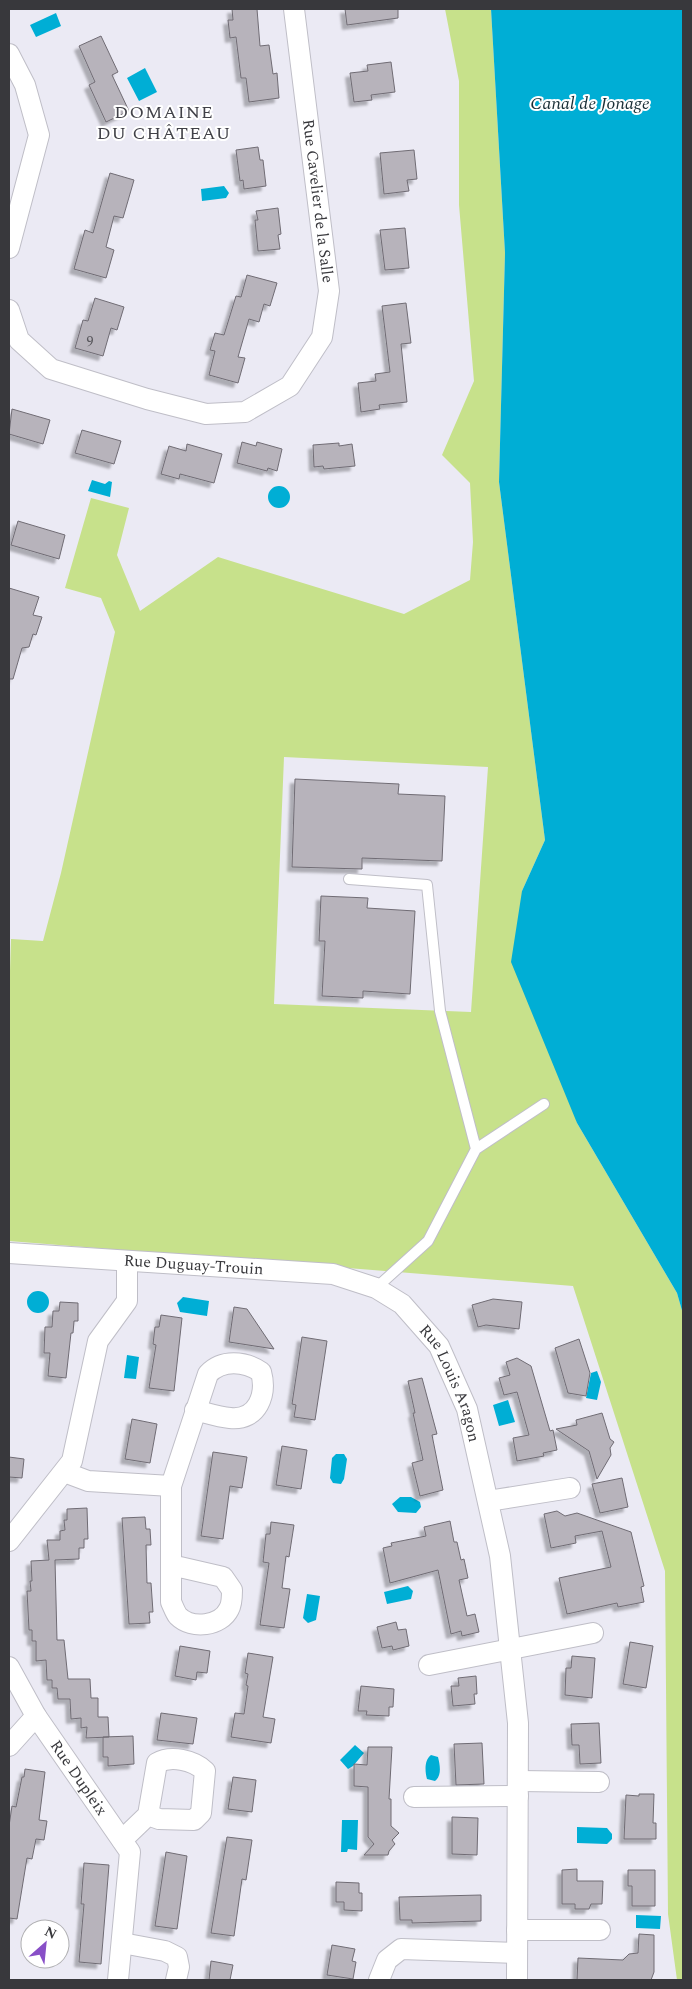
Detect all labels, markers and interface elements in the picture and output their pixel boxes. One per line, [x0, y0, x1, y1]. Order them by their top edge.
water label: Canal de Jonage [530, 90, 650, 117]
district label: DOMAINE DU CHÂTEAU [97, 99, 231, 147]
street label: Rue Cavelier de la Salle [296, 118, 340, 284]
house number: 9 [87, 331, 94, 352]
street label: Rue Duguay-Trouin [123, 1248, 264, 1281]
street label: Rue Louis Aragon [413, 1319, 486, 1444]
street label: Rue Dupleix [44, 1735, 113, 1820]
north arrow [20, 1919, 70, 1969]
text: N [41, 1921, 61, 1945]

